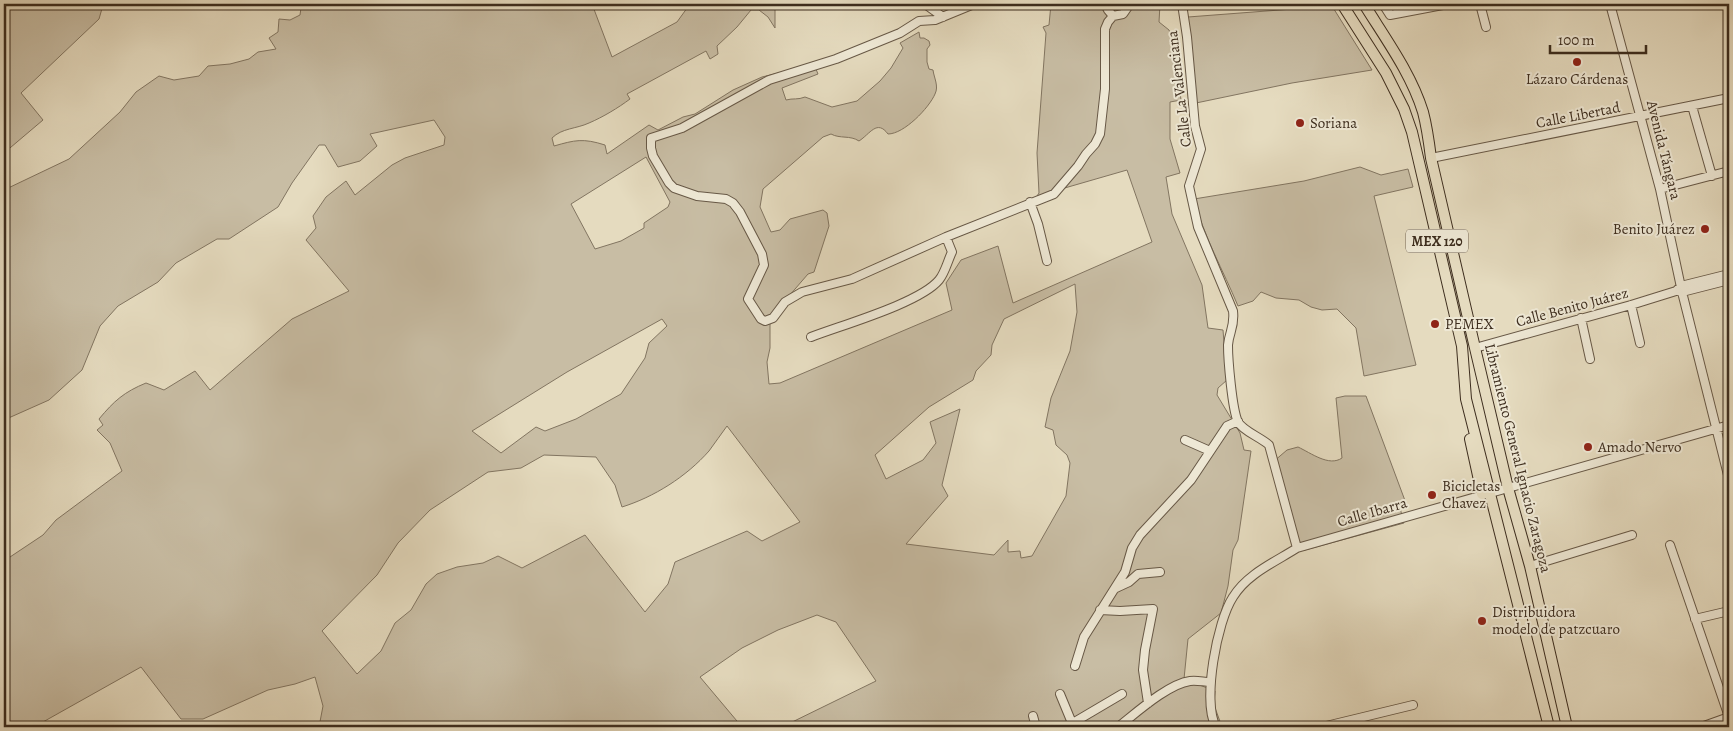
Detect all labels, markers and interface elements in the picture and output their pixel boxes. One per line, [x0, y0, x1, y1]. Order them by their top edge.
scale bar [1550, 22, 1647, 54]
street label: Calle La Valenciana [1162, 30, 1196, 148]
text: 100 m [1558, 30, 1595, 50]
marker: Lázaro Cárdenas [1571, 56, 1583, 68]
place label: Lázaro Cárdenas [1526, 69, 1628, 89]
street label: Calle Libertad [1534, 97, 1623, 133]
street label: Avenida Tángara [1642, 97, 1686, 202]
place label: Soriana [1310, 113, 1357, 133]
marker: Soriana [1294, 117, 1306, 129]
place label: Benito Juárez [1613, 219, 1695, 239]
marker: Benito Juárez [1699, 223, 1711, 235]
road number: MEX 120 [1406, 230, 1468, 252]
street label: Calle Benito Juárez [1514, 282, 1630, 332]
place label: PEMEX [1445, 314, 1494, 334]
marker: PEMEX [1429, 318, 1441, 330]
street label: Libramiento General Ignacio Zaragoza [1480, 341, 1556, 575]
place label: Amado Nervo [1597, 437, 1682, 457]
marker: Amado Nervo [1582, 441, 1594, 453]
place label: Bicicletas Chavez [1442, 476, 1500, 513]
marker: Bicicletas Chavez [1426, 489, 1438, 501]
street label: Calle Ibarra [1335, 492, 1409, 532]
place label: Distribuidora modelo de patzcuaro [1492, 602, 1620, 639]
marker: Distribuidora modelo de patzcuaro [1476, 615, 1488, 627]

